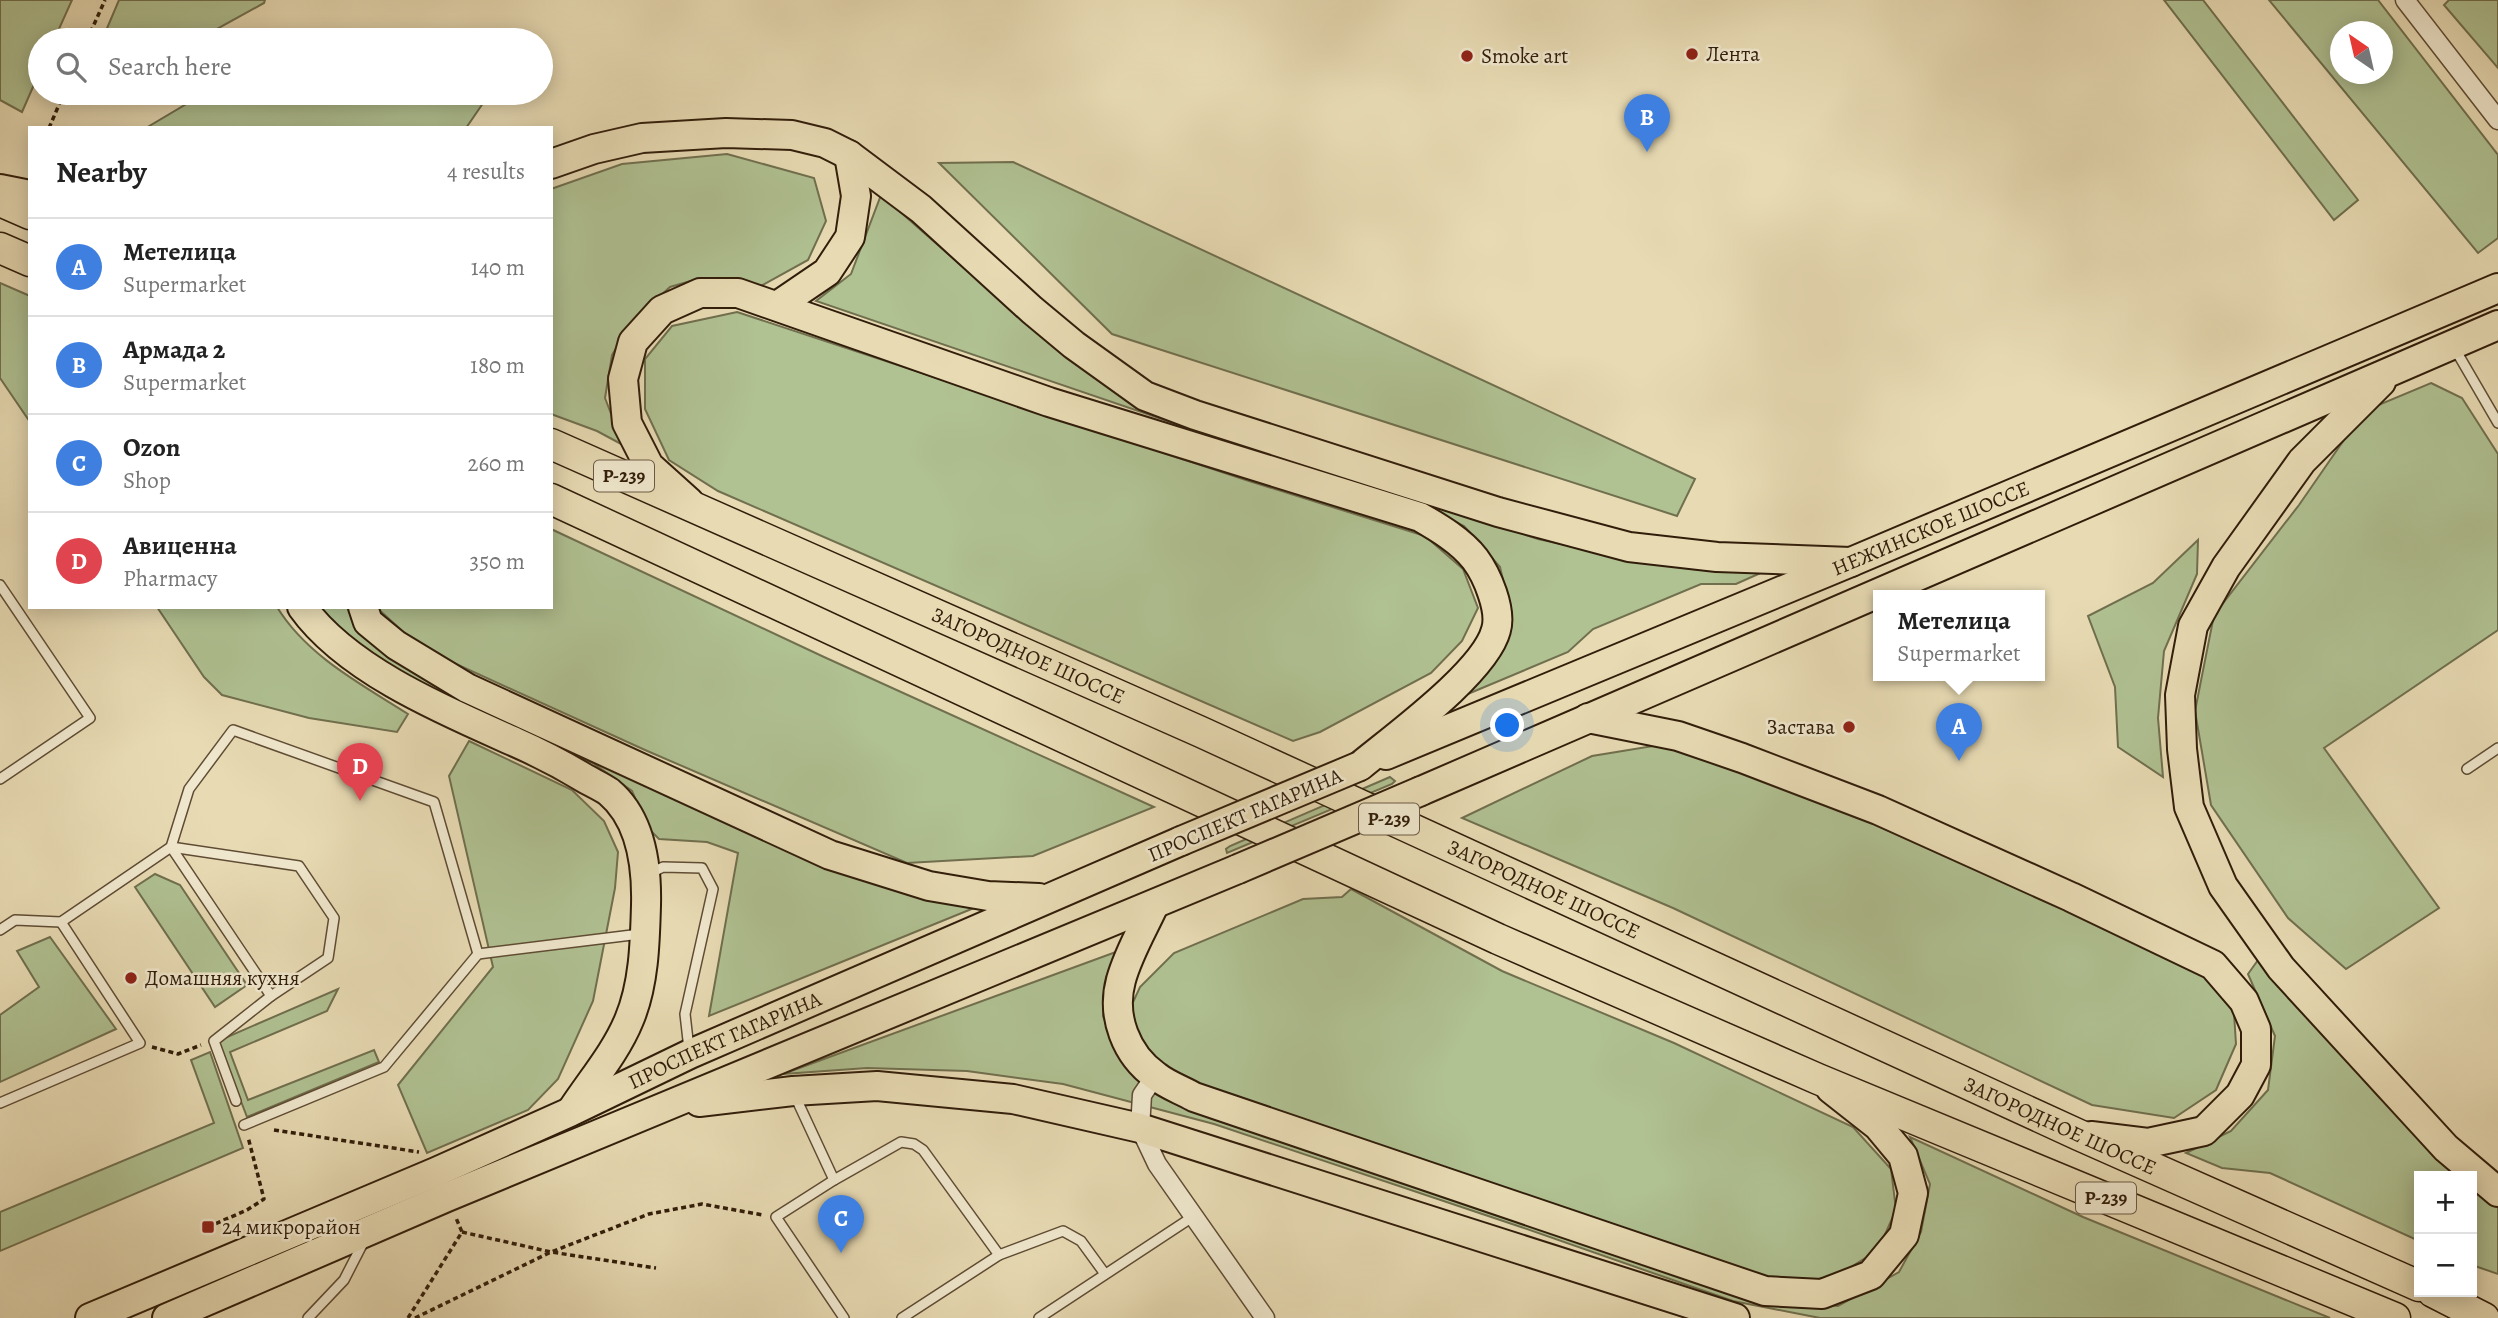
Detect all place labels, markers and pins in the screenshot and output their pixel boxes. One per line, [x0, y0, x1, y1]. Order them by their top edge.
place label: Лента [1706, 40, 1760, 68]
place label: Smoke art [1481, 42, 1568, 70]
marker: Лента [1684, 46, 1700, 62]
marker: Smoke art [1459, 48, 1475, 64]
pin: B [1624, 94, 1670, 152]
pin: A [1936, 703, 1982, 761]
place label: Застава [1766, 713, 1835, 741]
marker: Застава [1841, 719, 1857, 735]
pin: D [337, 743, 383, 801]
place label: Домашняя кухня [145, 964, 300, 992]
marker: Домашняя кухня [123, 970, 139, 986]
pin: C [818, 1195, 864, 1253]
place label: 24 микрорайон [222, 1213, 360, 1241]
marker: 24 микрорайон [200, 1219, 216, 1235]

